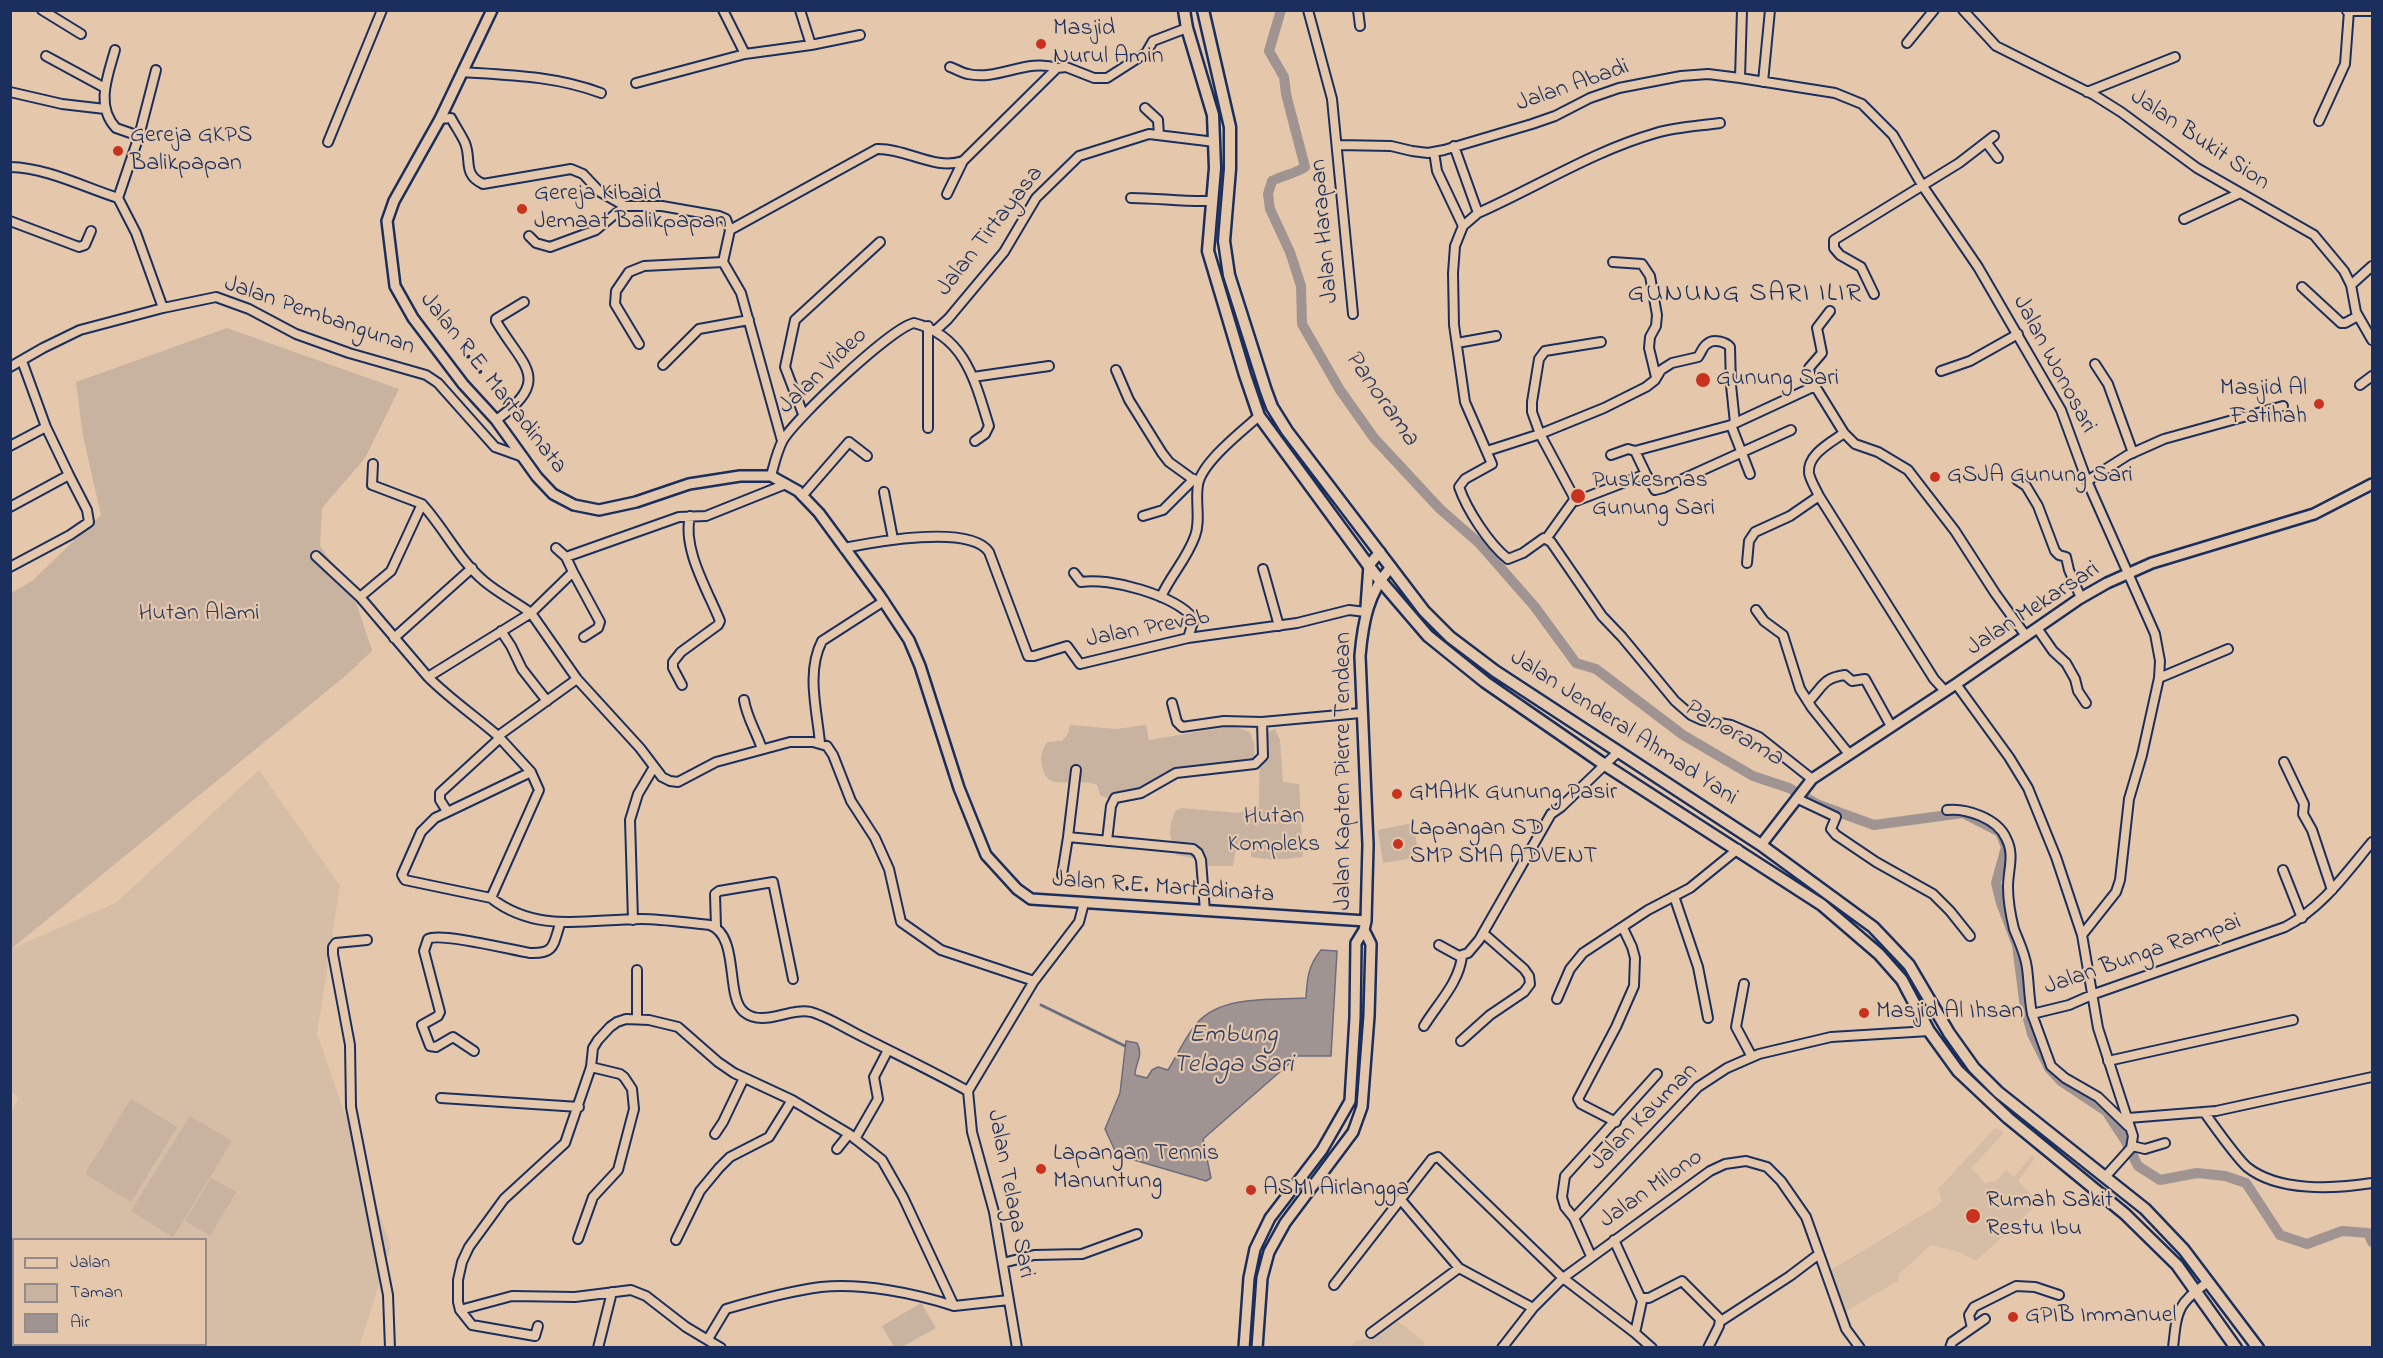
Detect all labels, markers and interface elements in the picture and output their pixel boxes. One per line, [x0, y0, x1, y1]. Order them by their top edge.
place label: Masjid Nurul Amin [1053, 16, 1164, 72]
marker: Masjid Nurul Amin [1034, 37, 1048, 51]
street label: Jalan Abadi [1513, 54, 1633, 120]
street label: Jalan Bukit Sion [2124, 84, 2274, 198]
place label: Gereja GKPS Balikpapan [130, 123, 252, 179]
marker: Gereja GKPS Balikpapan [111, 144, 125, 158]
street label: Jalan Harapan [1305, 158, 1347, 304]
street label: Jalan Tirtayasa [931, 161, 1051, 303]
place label: Gereja Kibaid Jemaat Balikpapan [534, 181, 727, 237]
marker: Gereja Kibaid Jemaat Balikpapan [515, 202, 529, 216]
street label: Jalan Pembangunan [220, 271, 418, 363]
district label: GUNUNG SARI ILIR [1628, 280, 1862, 312]
street label: Jalan R.E. Martadinata [412, 287, 572, 481]
street label: Jalan Wonosari [2005, 291, 2101, 439]
street label: Jalan Video [773, 322, 875, 422]
water label: Panorama [1336, 345, 1424, 453]
place label: Gunung Sari [1716, 366, 1839, 394]
marker: Gunung Sari [1694, 371, 1712, 389]
place label: Masjid Al Fatihah [2220, 376, 2307, 432]
marker: Masjid Al Fatihah [2312, 397, 2326, 411]
place label: GSJA Gunung Sari [1947, 463, 2133, 491]
place label: Puskesmas Gunung Sari [1592, 468, 1715, 524]
marker: GSJA Gunung Sari [1928, 470, 1942, 484]
marker: Puskesmas Gunung Sari [1569, 487, 1587, 505]
street label: Jalan Mekarsari [1962, 556, 2106, 664]
park label: Hutan Alami [138, 601, 260, 629]
street label: Jalan Prevab [1084, 604, 1212, 656]
street label: Jalan Kapten Pierre Tendean [1331, 632, 1359, 910]
street label: Jalan Jenderal Ahmad Yani [1504, 645, 1742, 813]
water label: Panorama [1676, 693, 1788, 775]
place label: GMAHK Gunung Pasir [1409, 780, 1617, 808]
marker: GMAHK Gunung Pasir [1390, 787, 1404, 801]
park label: Hutan Kompleks [1228, 804, 1320, 860]
place label: Lapangan SD SMP SMA ADVENT [1410, 816, 1597, 872]
marker: Lapangan SD SMP SMA ADVENT [1391, 837, 1405, 851]
street label: Jalan R.E. Martadinata [1051, 867, 1275, 911]
street label: Jalan Bunga Rampai [2041, 909, 2245, 1003]
place label: Masjid Al Ihsan [1876, 999, 2023, 1027]
marker: Masjid Al Ihsan [1857, 1006, 1871, 1020]
water label: Embung Telaga Sari [1173, 1021, 1293, 1082]
street label: Jalan Kauman [1585, 1058, 1705, 1178]
street label: Jalan Telaga Sari [979, 1107, 1039, 1281]
place label: Lapangan Tennis Manuntung [1053, 1141, 1219, 1197]
street label: Jalan Milono [1595, 1144, 1709, 1236]
marker: Lapangan Tennis Manuntung [1034, 1162, 1048, 1176]
place label: ASMI Airlangga [1263, 1176, 1409, 1204]
marker: ASMI Airlangga [1244, 1183, 1258, 1197]
place label: Rumah Sakit Restu Ibu [1986, 1188, 2113, 1244]
marker: Rumah Sakit Restu Ibu [1964, 1207, 1982, 1225]
legend [12, 1238, 207, 1346]
text: Jalan [70, 1250, 110, 1276]
text: Taman [70, 1280, 123, 1306]
place label: GPIB Immanuel [2025, 1303, 2176, 1331]
text: Air [70, 1310, 90, 1336]
marker: GPIB Immanuel [2006, 1310, 2020, 1324]

